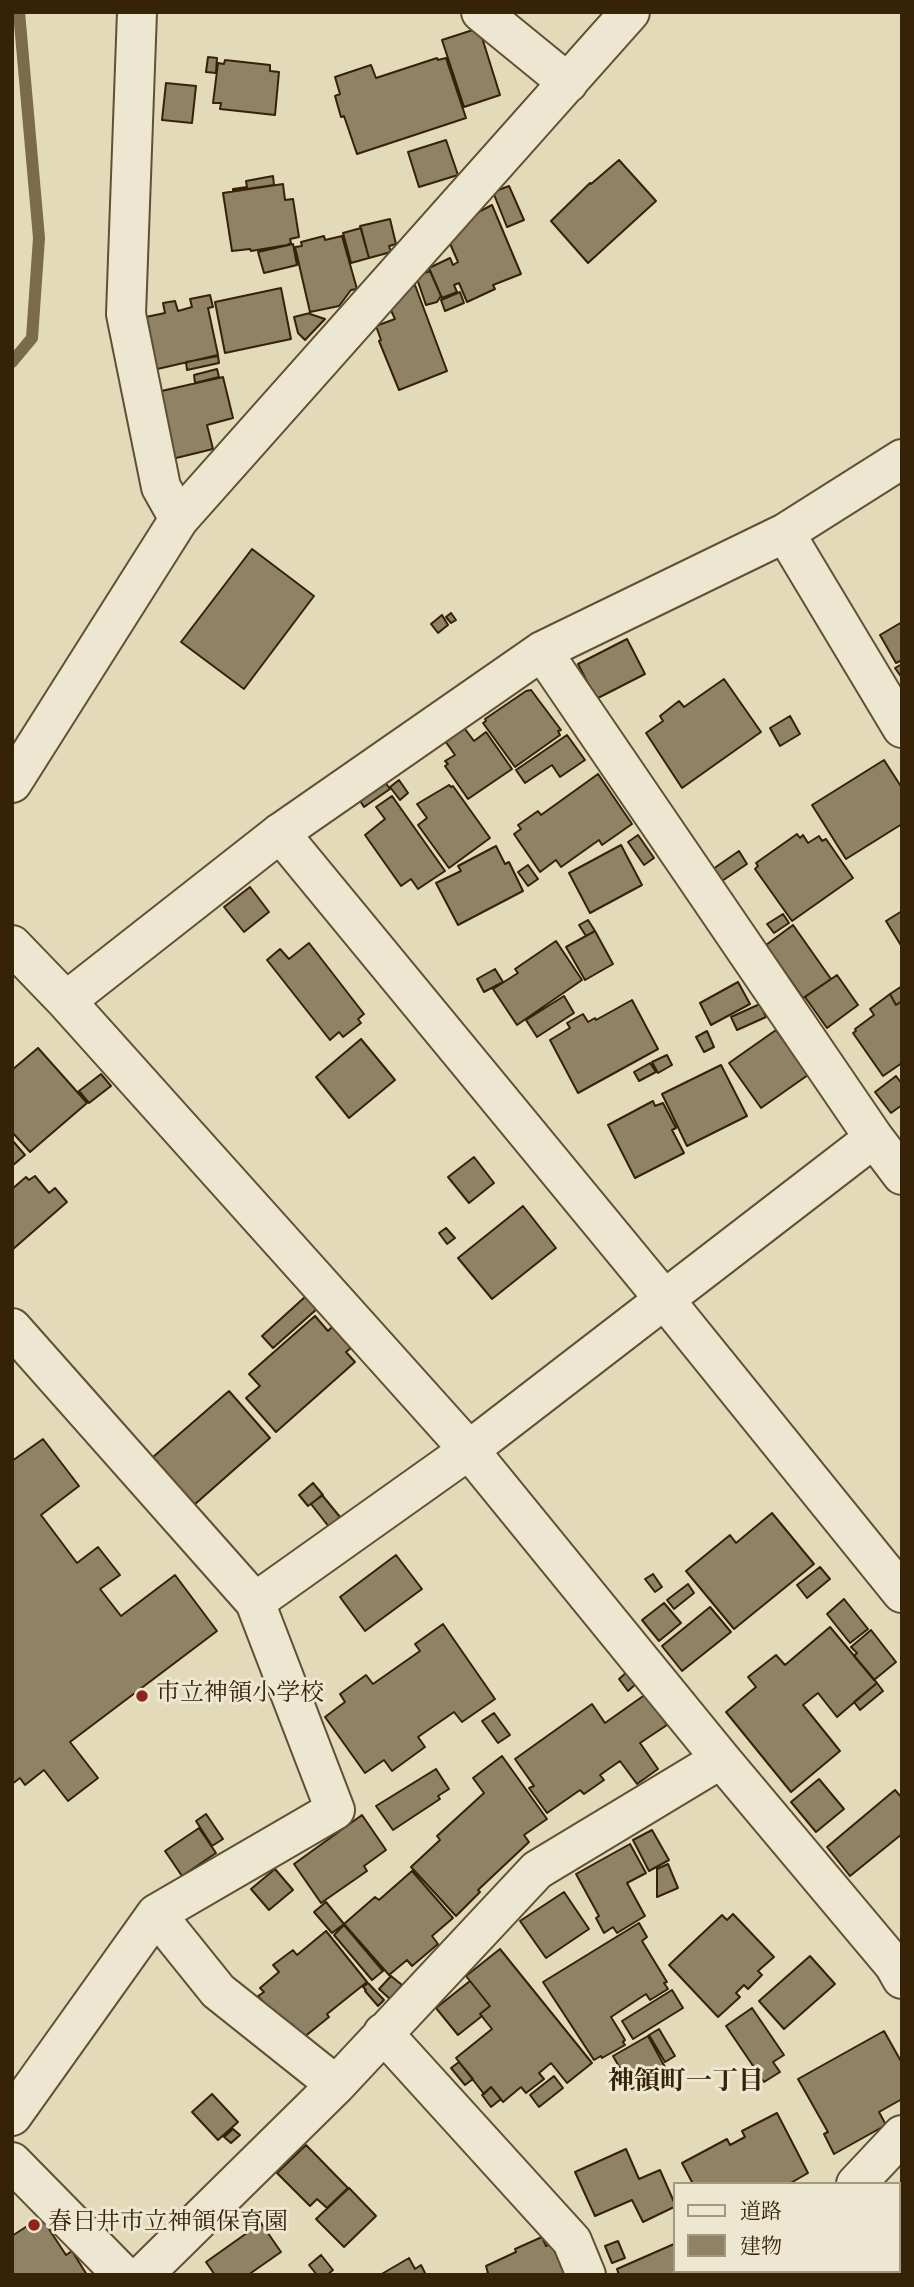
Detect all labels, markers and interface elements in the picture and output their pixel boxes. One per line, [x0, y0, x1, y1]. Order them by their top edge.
place label: 市立神領小学校 [156, 1682, 324, 1710]
marker: 市立神領小学校 [134, 1688, 150, 1704]
district label: 神領町一丁目 [608, 2068, 764, 2100]
legend [673, 2182, 900, 2273]
text: 道路 [740, 2198, 782, 2227]
place label: 春日井市立神領保育園 [48, 2211, 288, 2239]
marker: 春日井市立神領保育園 [26, 2217, 42, 2233]
text: 建物 [740, 2233, 782, 2262]

